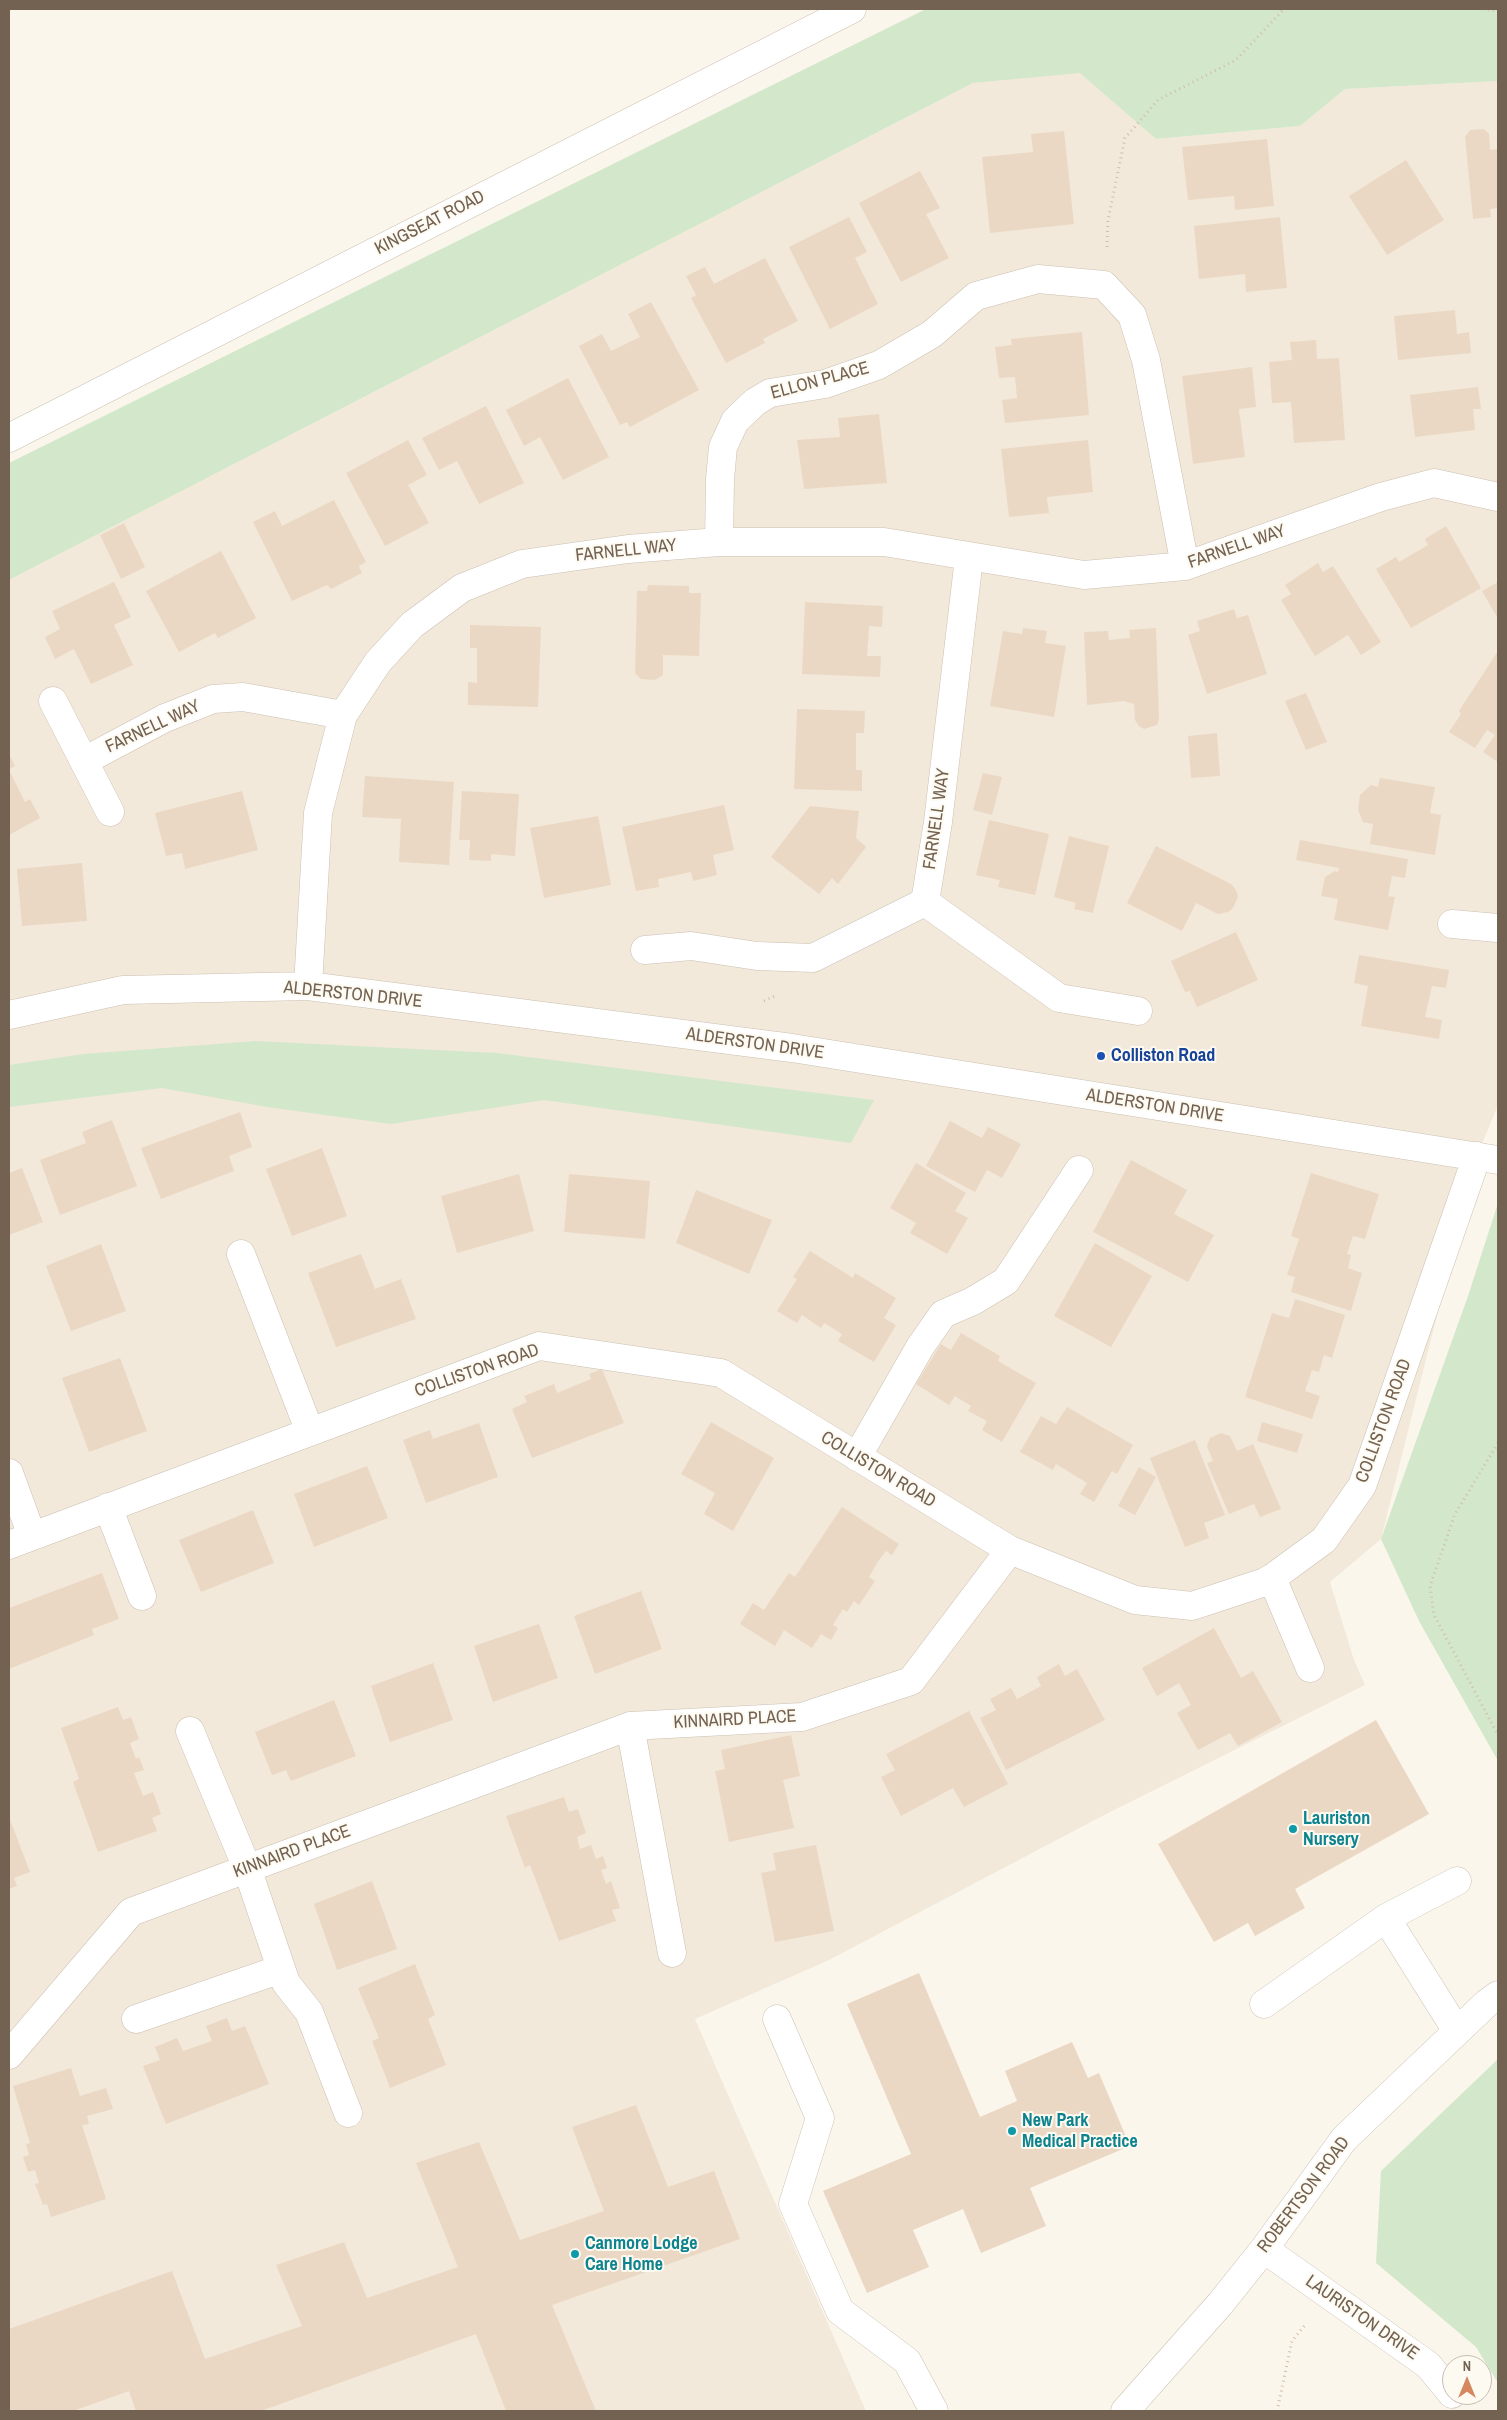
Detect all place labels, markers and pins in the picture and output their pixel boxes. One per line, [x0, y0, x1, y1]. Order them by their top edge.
place label: Colliston Road [1111, 1045, 1215, 1067]
marker: Colliston Road [1095, 1050, 1107, 1062]
place label: Lauriston Nursery [1303, 1808, 1370, 1850]
marker: Lauriston Nursery [1287, 1823, 1299, 1835]
place label: New Park Medical Practice [1022, 2110, 1138, 2152]
marker: New Park Medical Practice [1006, 2125, 1018, 2137]
place label: Canmore Lodge Care Home [585, 2233, 697, 2276]
marker: Canmore Lodge Care Home [569, 2248, 581, 2260]

